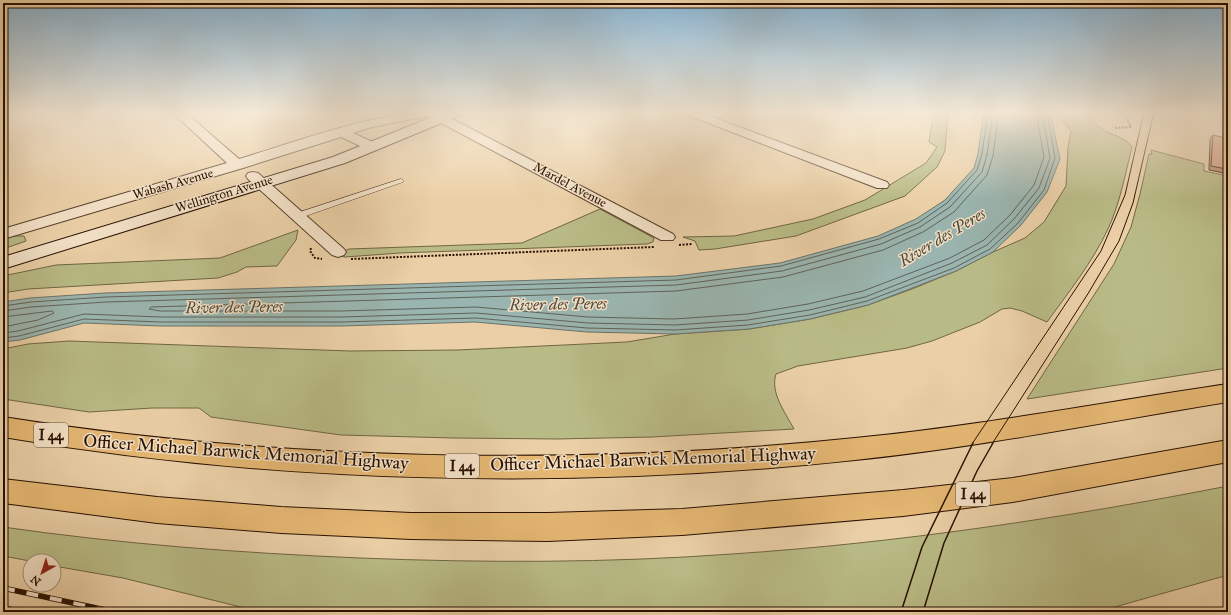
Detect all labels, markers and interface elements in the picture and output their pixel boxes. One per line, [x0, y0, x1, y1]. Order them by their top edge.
street label: Mardel Avenue [530, 159, 610, 211]
street label: Wabash Avenue [131, 165, 216, 203]
street label: Wellington Avenue [173, 171, 275, 216]
water label: River des Peres [894, 203, 989, 271]
water label: River des Peres [508, 294, 607, 314]
water label: River des Peres [184, 297, 283, 317]
road number: I 44 [34, 423, 68, 447]
street label: Officer Michael Barwick Memorial Highway [83, 430, 410, 475]
street label: Officer Michael Barwick Memorial Highway [490, 442, 817, 477]
road number: I 44 [445, 454, 479, 478]
road number: I 44 [956, 482, 990, 506]
north arrow [22, 553, 62, 593]
text: N [28, 572, 44, 588]

